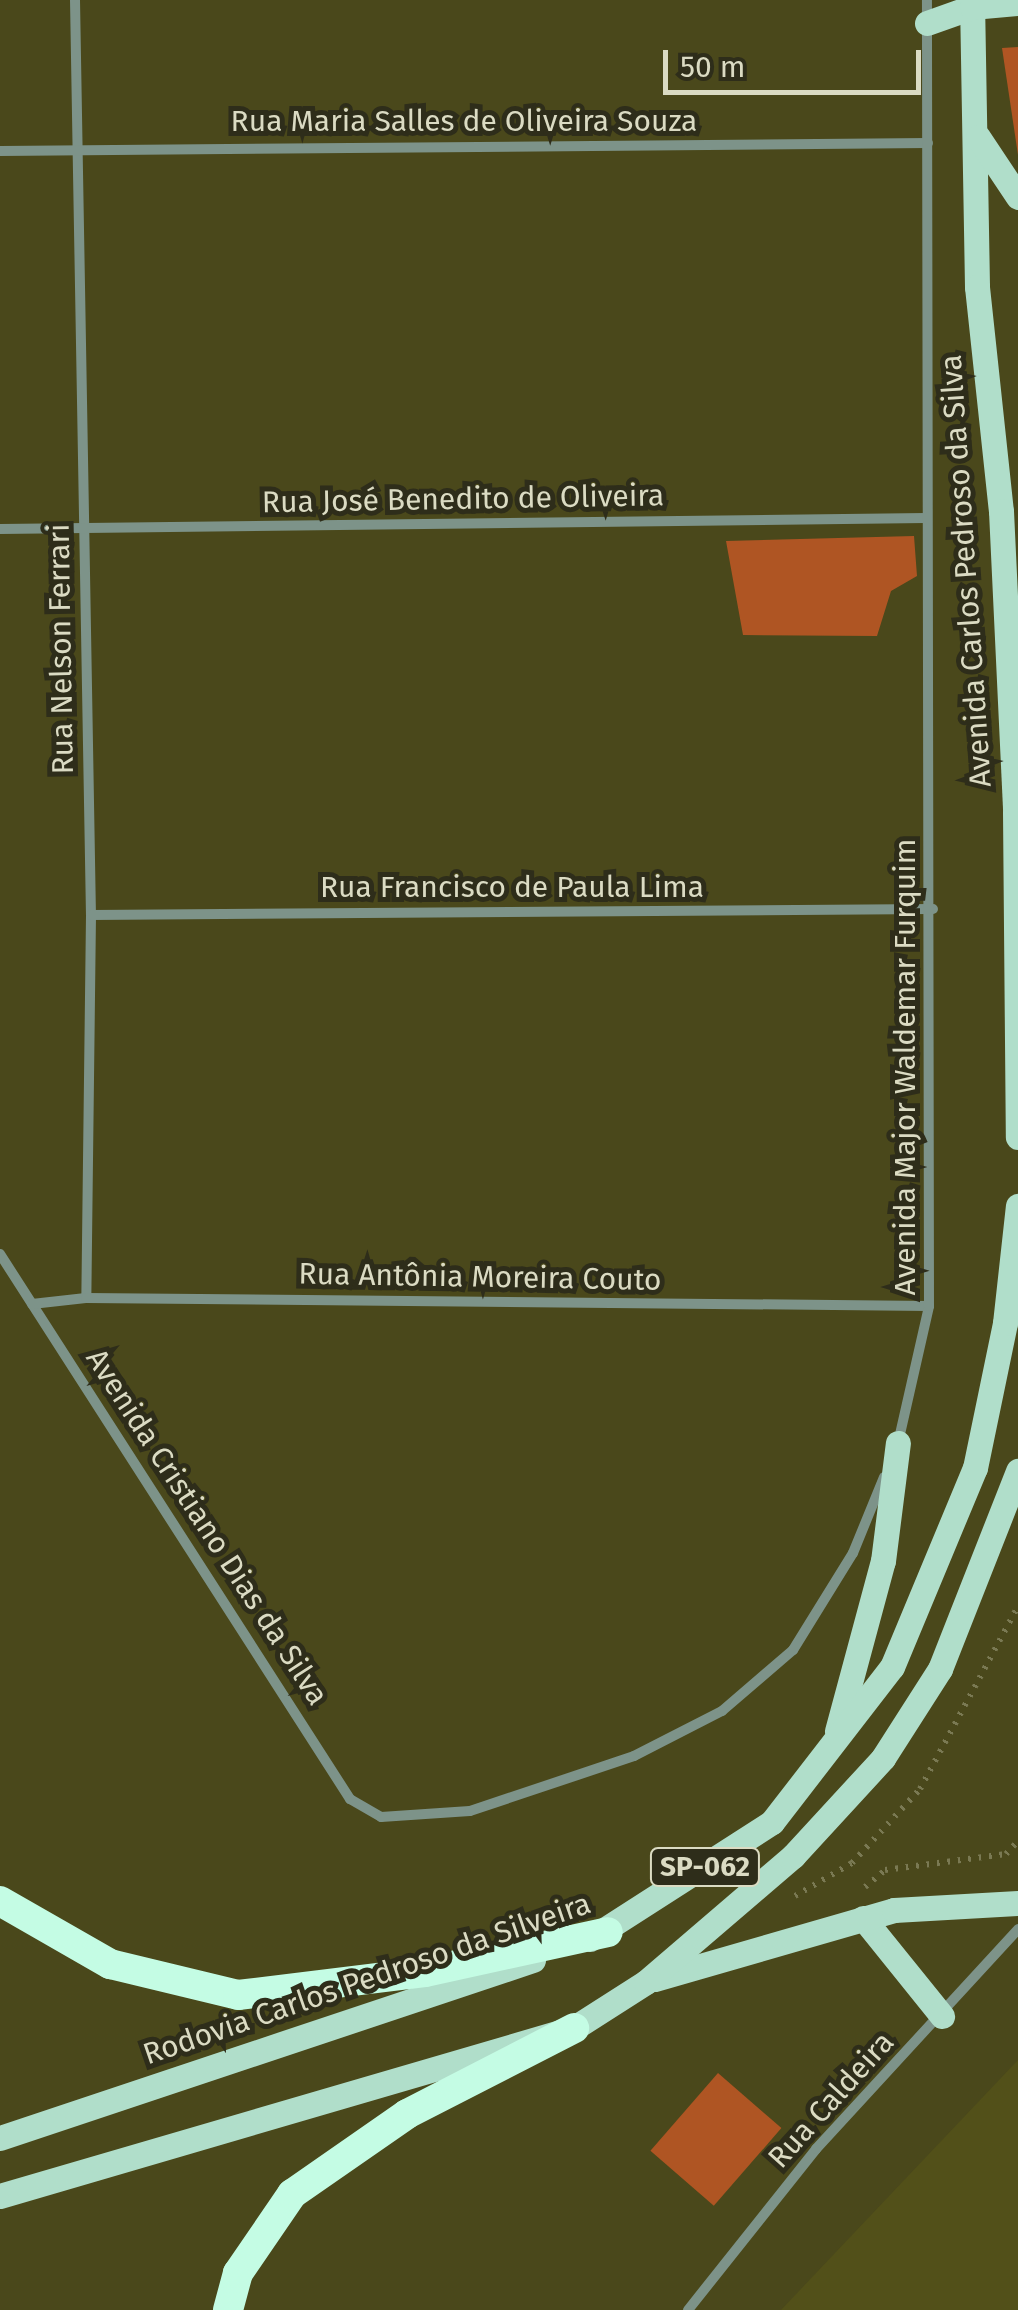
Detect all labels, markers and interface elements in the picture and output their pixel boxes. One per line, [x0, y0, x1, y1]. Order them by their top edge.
scale bar [668, 30, 926, 92]
text: 50 m [680, 49, 745, 85]
street label: Rua Maria Salles de Oliveira Souza [231, 103, 697, 139]
street label: Avenida Carlos Pedroso da Silva [933, 353, 999, 789]
street label: Rua José Benedito de Oliveira [262, 477, 664, 521]
street label: Rua Nelson Ferrari [41, 523, 81, 775]
street label: Avenida Major Waldemar Furquim [887, 839, 923, 1295]
street label: Rua Francisco de Paula Lima [320, 869, 704, 905]
street label: Rua Antônia Moreira Couto [298, 1256, 662, 1298]
street label: Avenida Cristiano Dias da Silva [78, 1342, 336, 1712]
road number: SP-062 [648, 1844, 762, 1890]
street label: Rodovia Carlos Pedroso da Silveira [139, 1885, 595, 2073]
street label: Rua Caldeira [761, 2025, 901, 2175]

